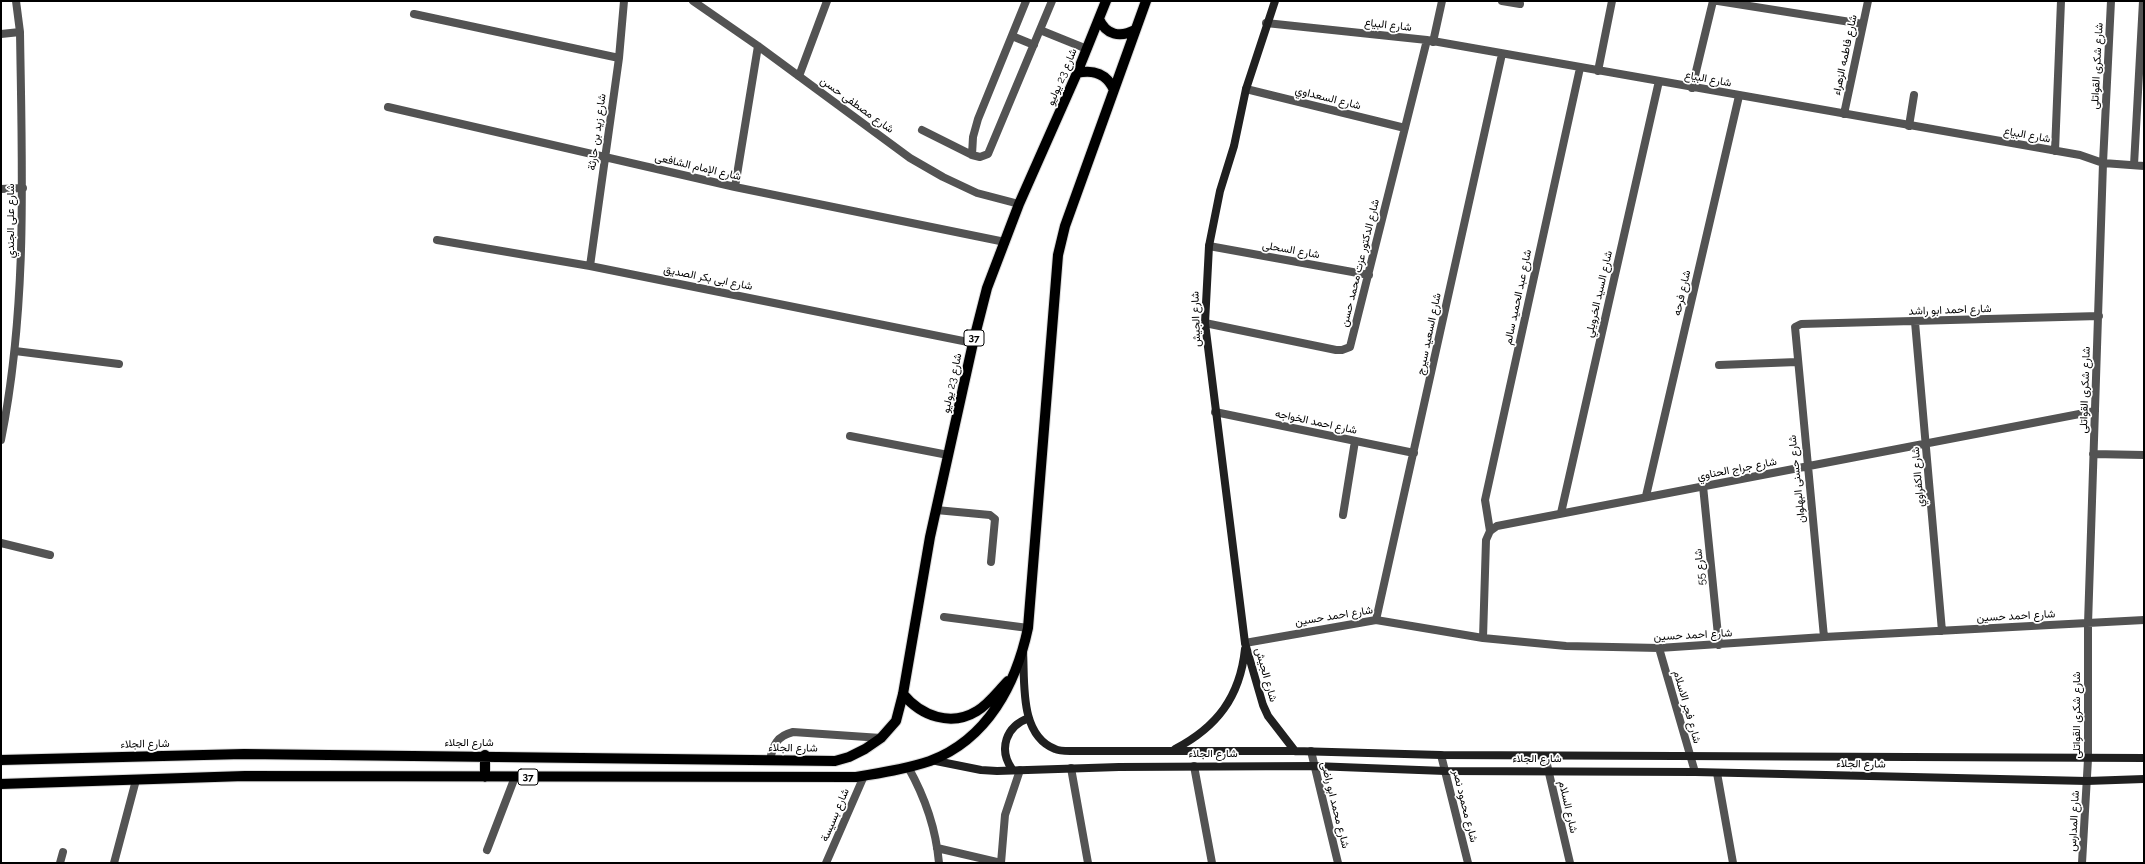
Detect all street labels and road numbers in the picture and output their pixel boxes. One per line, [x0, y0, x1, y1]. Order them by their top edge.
street label: شارع فاطمه الزهراء [1830, 13, 1860, 97]
street label: شارع البياع [1364, 16, 1412, 34]
street label: شارع شكرى القواتلى [2088, 22, 2106, 110]
street label: شارع 23 يوليو [1044, 46, 1080, 108]
street label: شارع البياع [1683, 68, 1733, 90]
street label: شارع مصطفى حسن [818, 74, 896, 136]
street label: شارع السعداوي [1294, 83, 1362, 113]
street label: شارع زيد بن حارثة [585, 93, 609, 171]
street label: شارع البياع [2002, 124, 2052, 146]
street label: شارع الإمام الشافعى [654, 151, 742, 183]
street label: شارع على الجندي [4, 184, 18, 258]
street label: شارع الدكتور عزت محمد حسن [1338, 198, 1382, 328]
street label: شارع السحلى [1261, 238, 1321, 262]
street label: شارع عبد الحميد سالم [1501, 248, 1535, 346]
street label: شارع السيد الخرويلي [1583, 249, 1615, 339]
street label: شارع ابى بكر الصديق [662, 263, 754, 293]
street label: شارع فرحه [1670, 269, 1694, 317]
street label: شارع الجيش [1188, 291, 1204, 347]
street label: شارع السعيد سيرج [1414, 292, 1444, 376]
street label: شارع احمد ابو راشد [1908, 302, 1992, 318]
road number: 37 [964, 330, 984, 346]
street label: شارع شكرى القواتلى [2077, 346, 2093, 434]
street label: شارع 23 يوليو [939, 352, 965, 414]
street label: شارع احمد الخواجه [1274, 407, 1358, 437]
street label: شارع حسنى البهلوان [1786, 434, 1808, 524]
street label: شارع الكفراوي [1909, 446, 1927, 508]
street label: شارع جراج الحناوي [1696, 455, 1778, 483]
street label: شارع 55 [1692, 548, 1708, 586]
street label: شارع احمد حسين [1294, 603, 1374, 629]
street label: شارع احمد حسين [1976, 607, 2056, 625]
street label: شارع احمد حسين [1653, 626, 1733, 644]
street label: شارع الجيش [1252, 646, 1280, 704]
street label: شارع فجر الاسلام [1670, 669, 1704, 745]
street label: شارع شكرى القواتلى [2070, 672, 2084, 758]
street label: شارع الجلاء [444, 736, 494, 750]
street label: شارع الجلاء [120, 737, 170, 751]
street label: شارع الجلاء [768, 741, 818, 755]
street label: شارع الجلاء [1188, 747, 1238, 761]
street label: شارع الجلاء [1512, 752, 1562, 766]
street label: شارع الجلاء [1836, 757, 1886, 771]
street label: شارع محمد ابو راضى [1318, 760, 1352, 850]
street label: شارع محمود نصر [1450, 768, 1480, 844]
road number: 37 [518, 769, 538, 785]
street label: شارع السلام [1556, 780, 1580, 834]
street label: شارع بسيسة [818, 786, 852, 844]
street label: شارع المدارس [2066, 790, 2082, 852]

